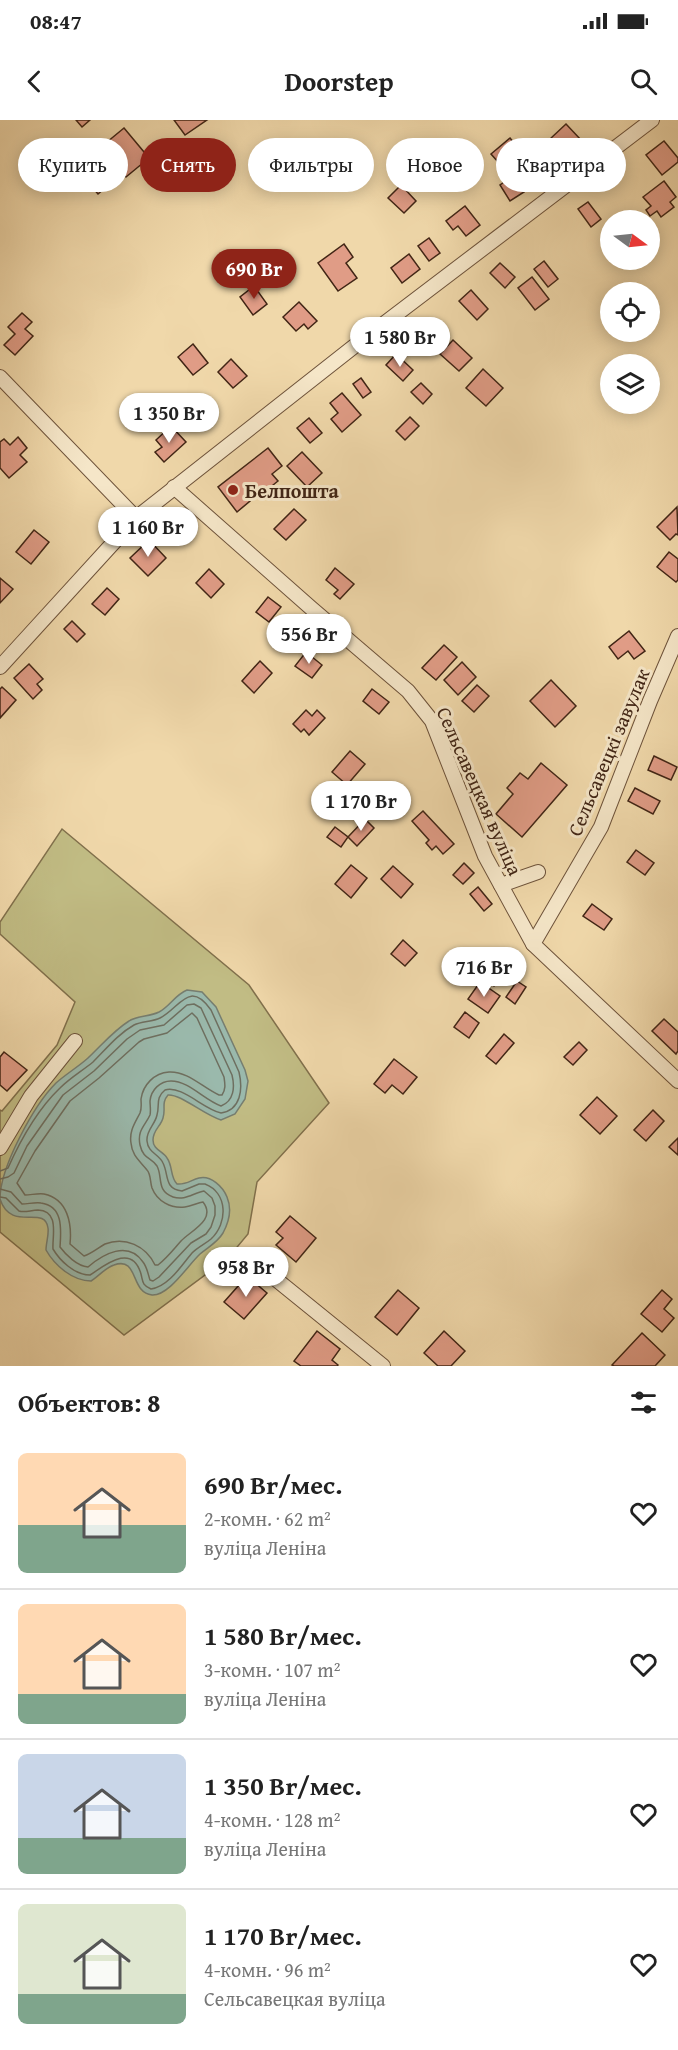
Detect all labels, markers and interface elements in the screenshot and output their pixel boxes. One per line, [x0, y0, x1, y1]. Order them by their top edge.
text: 08:47 [30, 5, 82, 37]
text: Doorstep [284, 61, 394, 101]
icon: back [18, 65, 51, 98]
icon: search [627, 65, 660, 98]
chip: Купить [18, 138, 128, 192]
chip: Снять [140, 138, 236, 192]
chip: Фильтры [248, 138, 374, 192]
chip: Новое [386, 138, 484, 192]
chip: Квартира [496, 138, 626, 192]
north arrow [600, 210, 660, 270]
map controls [600, 210, 660, 414]
pin: 690 Br [205, 249, 303, 300]
text: 690 Br [225, 254, 283, 283]
button: locate [600, 282, 660, 342]
pin: 1 580 Br [338, 317, 462, 368]
text: 1 580 Br [364, 322, 436, 351]
button: layers [600, 354, 660, 414]
pin: 1 350 Br [107, 393, 231, 444]
text: 1 350 Br [133, 398, 205, 427]
place label: Белпошта [245, 476, 339, 505]
marker: Белпошта [226, 483, 240, 497]
pin: 1 160 Br [86, 507, 210, 558]
text: 1 160 Br [112, 512, 184, 541]
pin: 556 Br [260, 614, 358, 665]
text: 556 Br [280, 619, 338, 648]
street label: Сельсавецкі завулак [560, 663, 657, 840]
street label: Сельсавецкая вуліца [430, 702, 530, 880]
pin: 1 170 Br [299, 781, 423, 832]
text: 1 170 Br [325, 786, 397, 815]
pin: 716 Br [435, 947, 533, 998]
text: 716 Br [455, 952, 513, 981]
pin: 958 Br [197, 1247, 295, 1298]
text: 958 Br [217, 1252, 275, 1281]
text: Объектов: 8 [18, 1383, 161, 1422]
icon: filters [627, 1386, 660, 1419]
text: 690 Br/мес. [204, 1465, 342, 1504]
icon: home [66, 1477, 138, 1549]
icon: heart [627, 1497, 660, 1530]
text: 2-комн. · 62 m² [204, 1504, 331, 1533]
text: вуліца Леніна [204, 1533, 326, 1562]
text: 1 580 Br/мес. [204, 1616, 362, 1655]
icon: home [66, 1628, 138, 1700]
icon: heart [627, 1648, 660, 1681]
text: 3-комн. · 107 m² [204, 1655, 340, 1684]
text: вуліца Леніна [204, 1684, 326, 1713]
text: 1 350 Br/мес. [204, 1766, 362, 1805]
icon: home [66, 1778, 138, 1850]
icon: heart [627, 1798, 660, 1831]
text: 4-комн. · 128 m² [204, 1805, 340, 1834]
text: вуліца Леніна [204, 1834, 326, 1863]
text: 1 170 Br/мес. [204, 1916, 362, 1955]
icon: home [66, 1928, 138, 2000]
icon: heart [627, 1948, 660, 1981]
text: 4-комн. · 96 m² [204, 1955, 331, 1984]
text: Сельсавецкая вуліца [204, 1984, 386, 2013]

